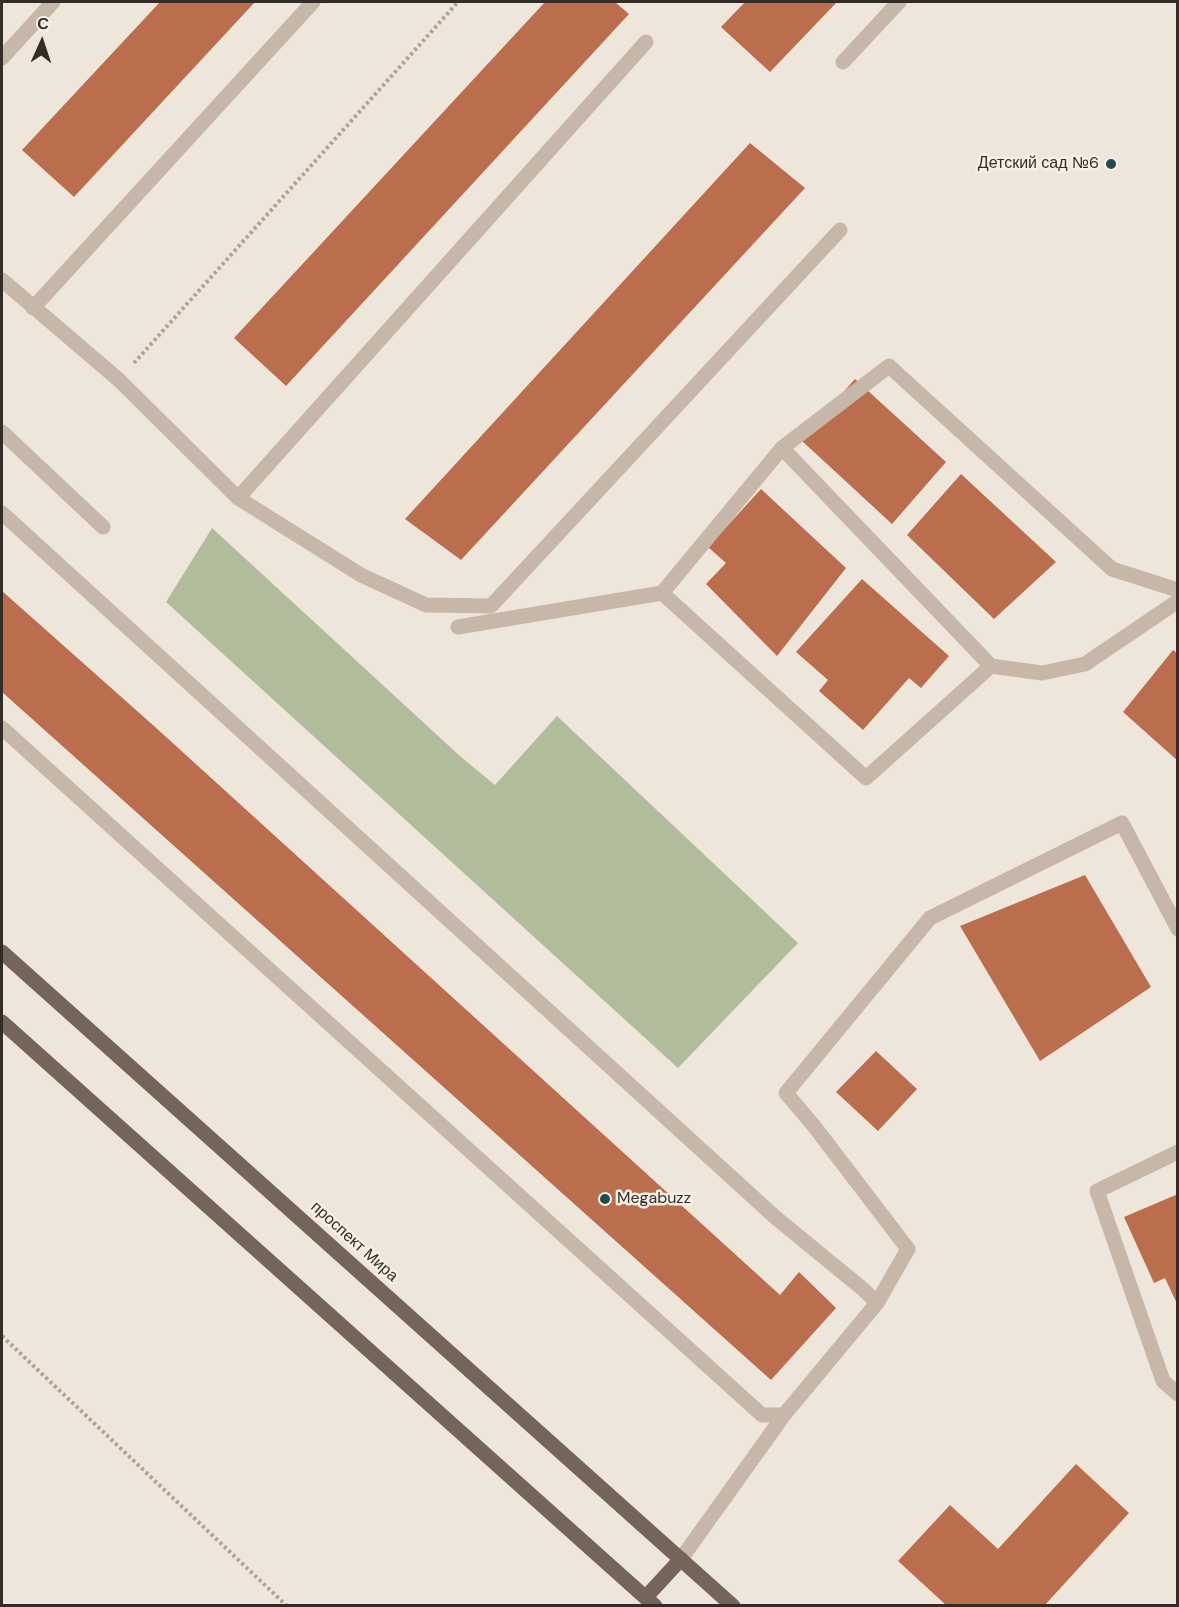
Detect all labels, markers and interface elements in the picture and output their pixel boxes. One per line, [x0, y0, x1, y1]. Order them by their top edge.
north arrow [12, 12, 72, 72]
text: С [37, 13, 49, 34]
place label: Детский сад №6 [978, 154, 1099, 174]
marker: Детский сад №6 [1104, 157, 1118, 171]
place label: Megabuzz [617, 1189, 691, 1209]
marker: Megabuzz [598, 1192, 612, 1206]
street label: проспект Мира [306, 1198, 402, 1286]

